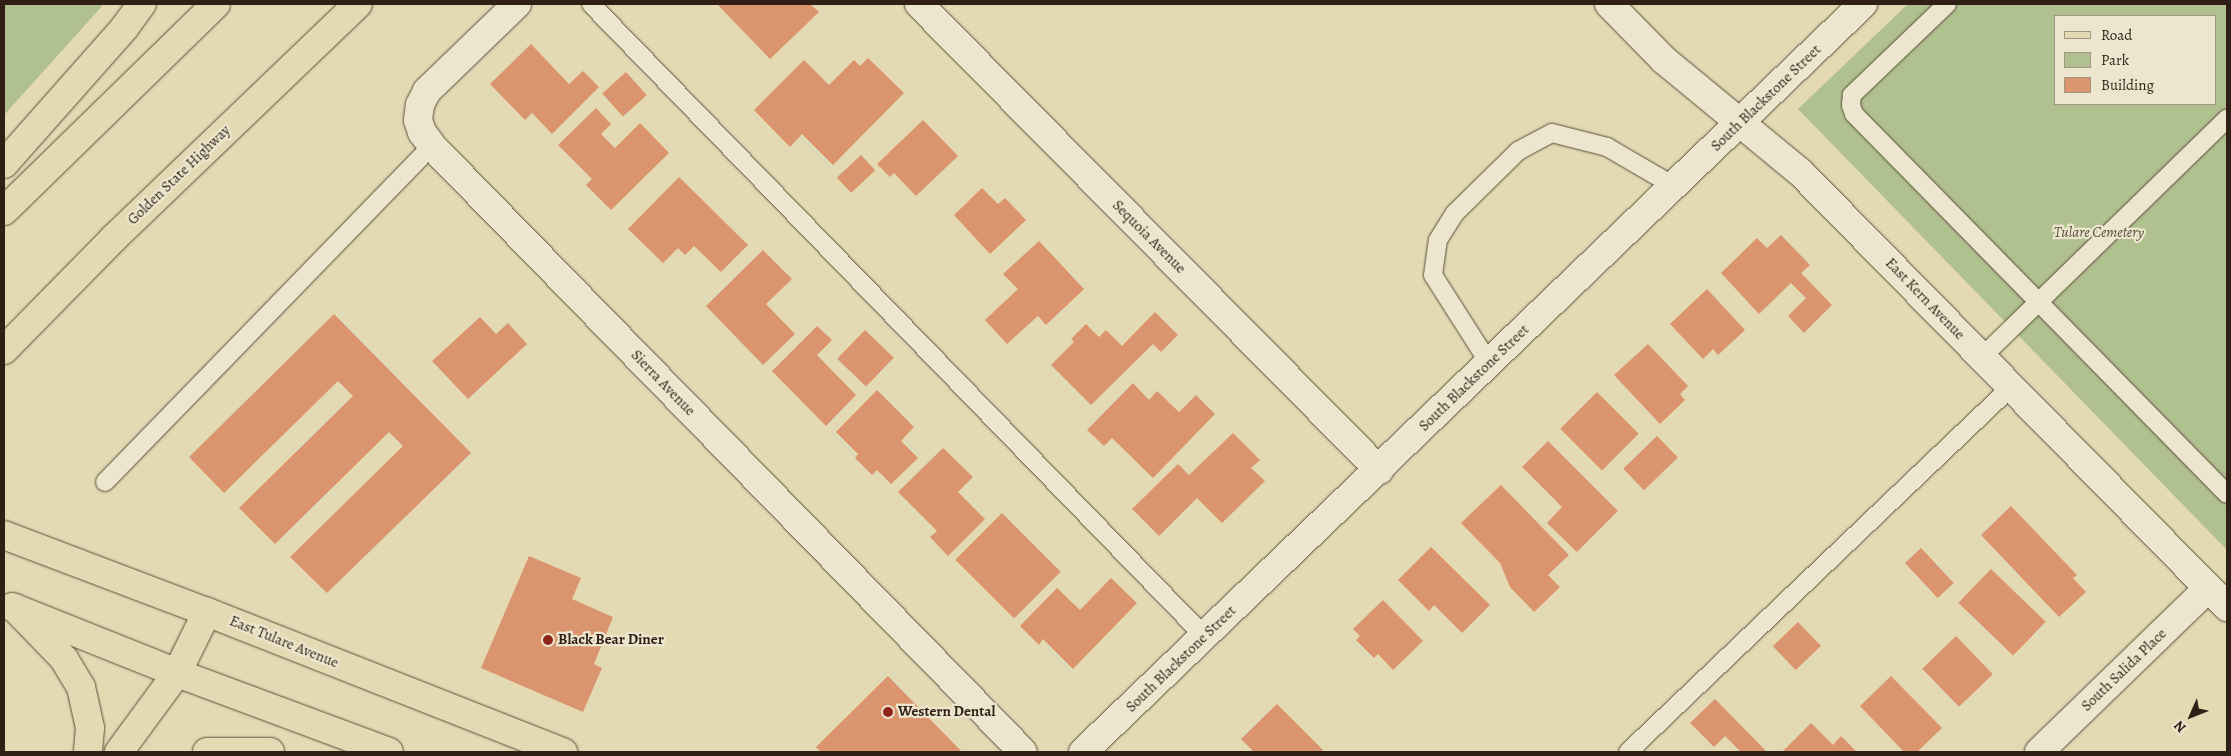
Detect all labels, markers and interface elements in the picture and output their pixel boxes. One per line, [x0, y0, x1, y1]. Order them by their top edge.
legend [2054, 15, 2216, 105]
text: Road [2101, 25, 2132, 45]
street label: South Blackstone Street [1707, 41, 1825, 155]
text: Park [2101, 50, 2129, 70]
text: Building [2101, 75, 2154, 95]
street label: Golden State Highway [124, 121, 234, 229]
street label: Sequoia Avenue [1108, 196, 1190, 278]
park label: Tulare Cemetery [2054, 224, 2144, 242]
street label: East Kern Avenue [1881, 254, 1969, 344]
street label: South Blackstone Street [1415, 321, 1533, 435]
street label: Sierra Avenue [627, 346, 699, 420]
street label: South Blackstone Street [1122, 602, 1240, 716]
street label: East Tulare Avenue [227, 612, 341, 672]
street label: South Salida Place [2078, 625, 2170, 715]
place label: Black Bear Diner [558, 631, 664, 649]
marker: Black Bear Diner [542, 634, 554, 646]
north arrow [2166, 691, 2216, 741]
place label: Western Dental [898, 703, 995, 721]
marker: Western Dental [882, 706, 894, 718]
text: N [2169, 717, 2190, 737]

